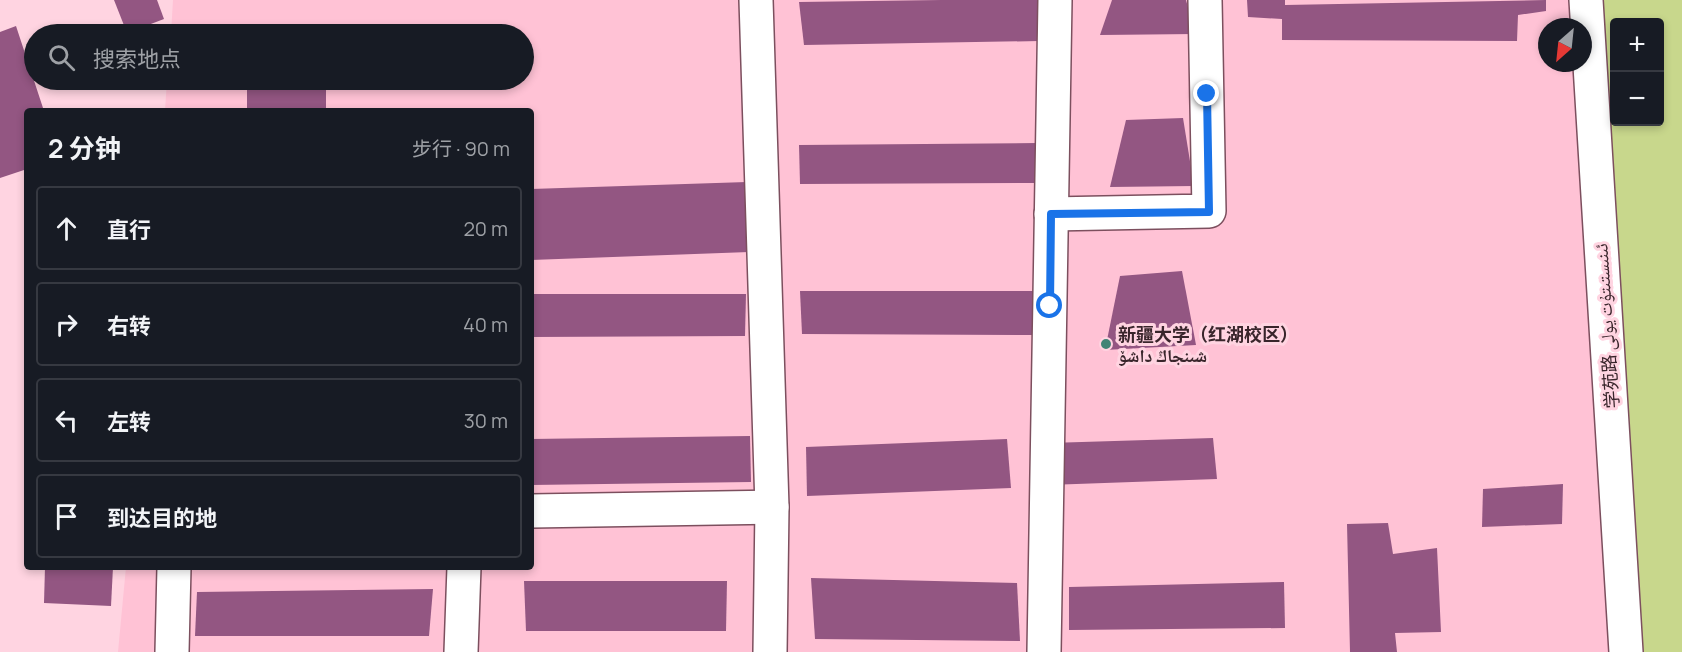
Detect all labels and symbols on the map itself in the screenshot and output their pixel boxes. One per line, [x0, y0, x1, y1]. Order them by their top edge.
north arrow [1538, 18, 1592, 72]
route end [1193, 80, 1219, 106]
street label: 学苑路 ئىنىستىتۇت يولى [1588, 243, 1624, 409]
route start [1036, 292, 1062, 318]
place label: 新疆大学（红湖校区） شىنجاڭ داشۆ [1118, 322, 1298, 367]
marker: 新疆大学（红湖校区） شىنجاڭ داشۆ [1099, 337, 1113, 351]

